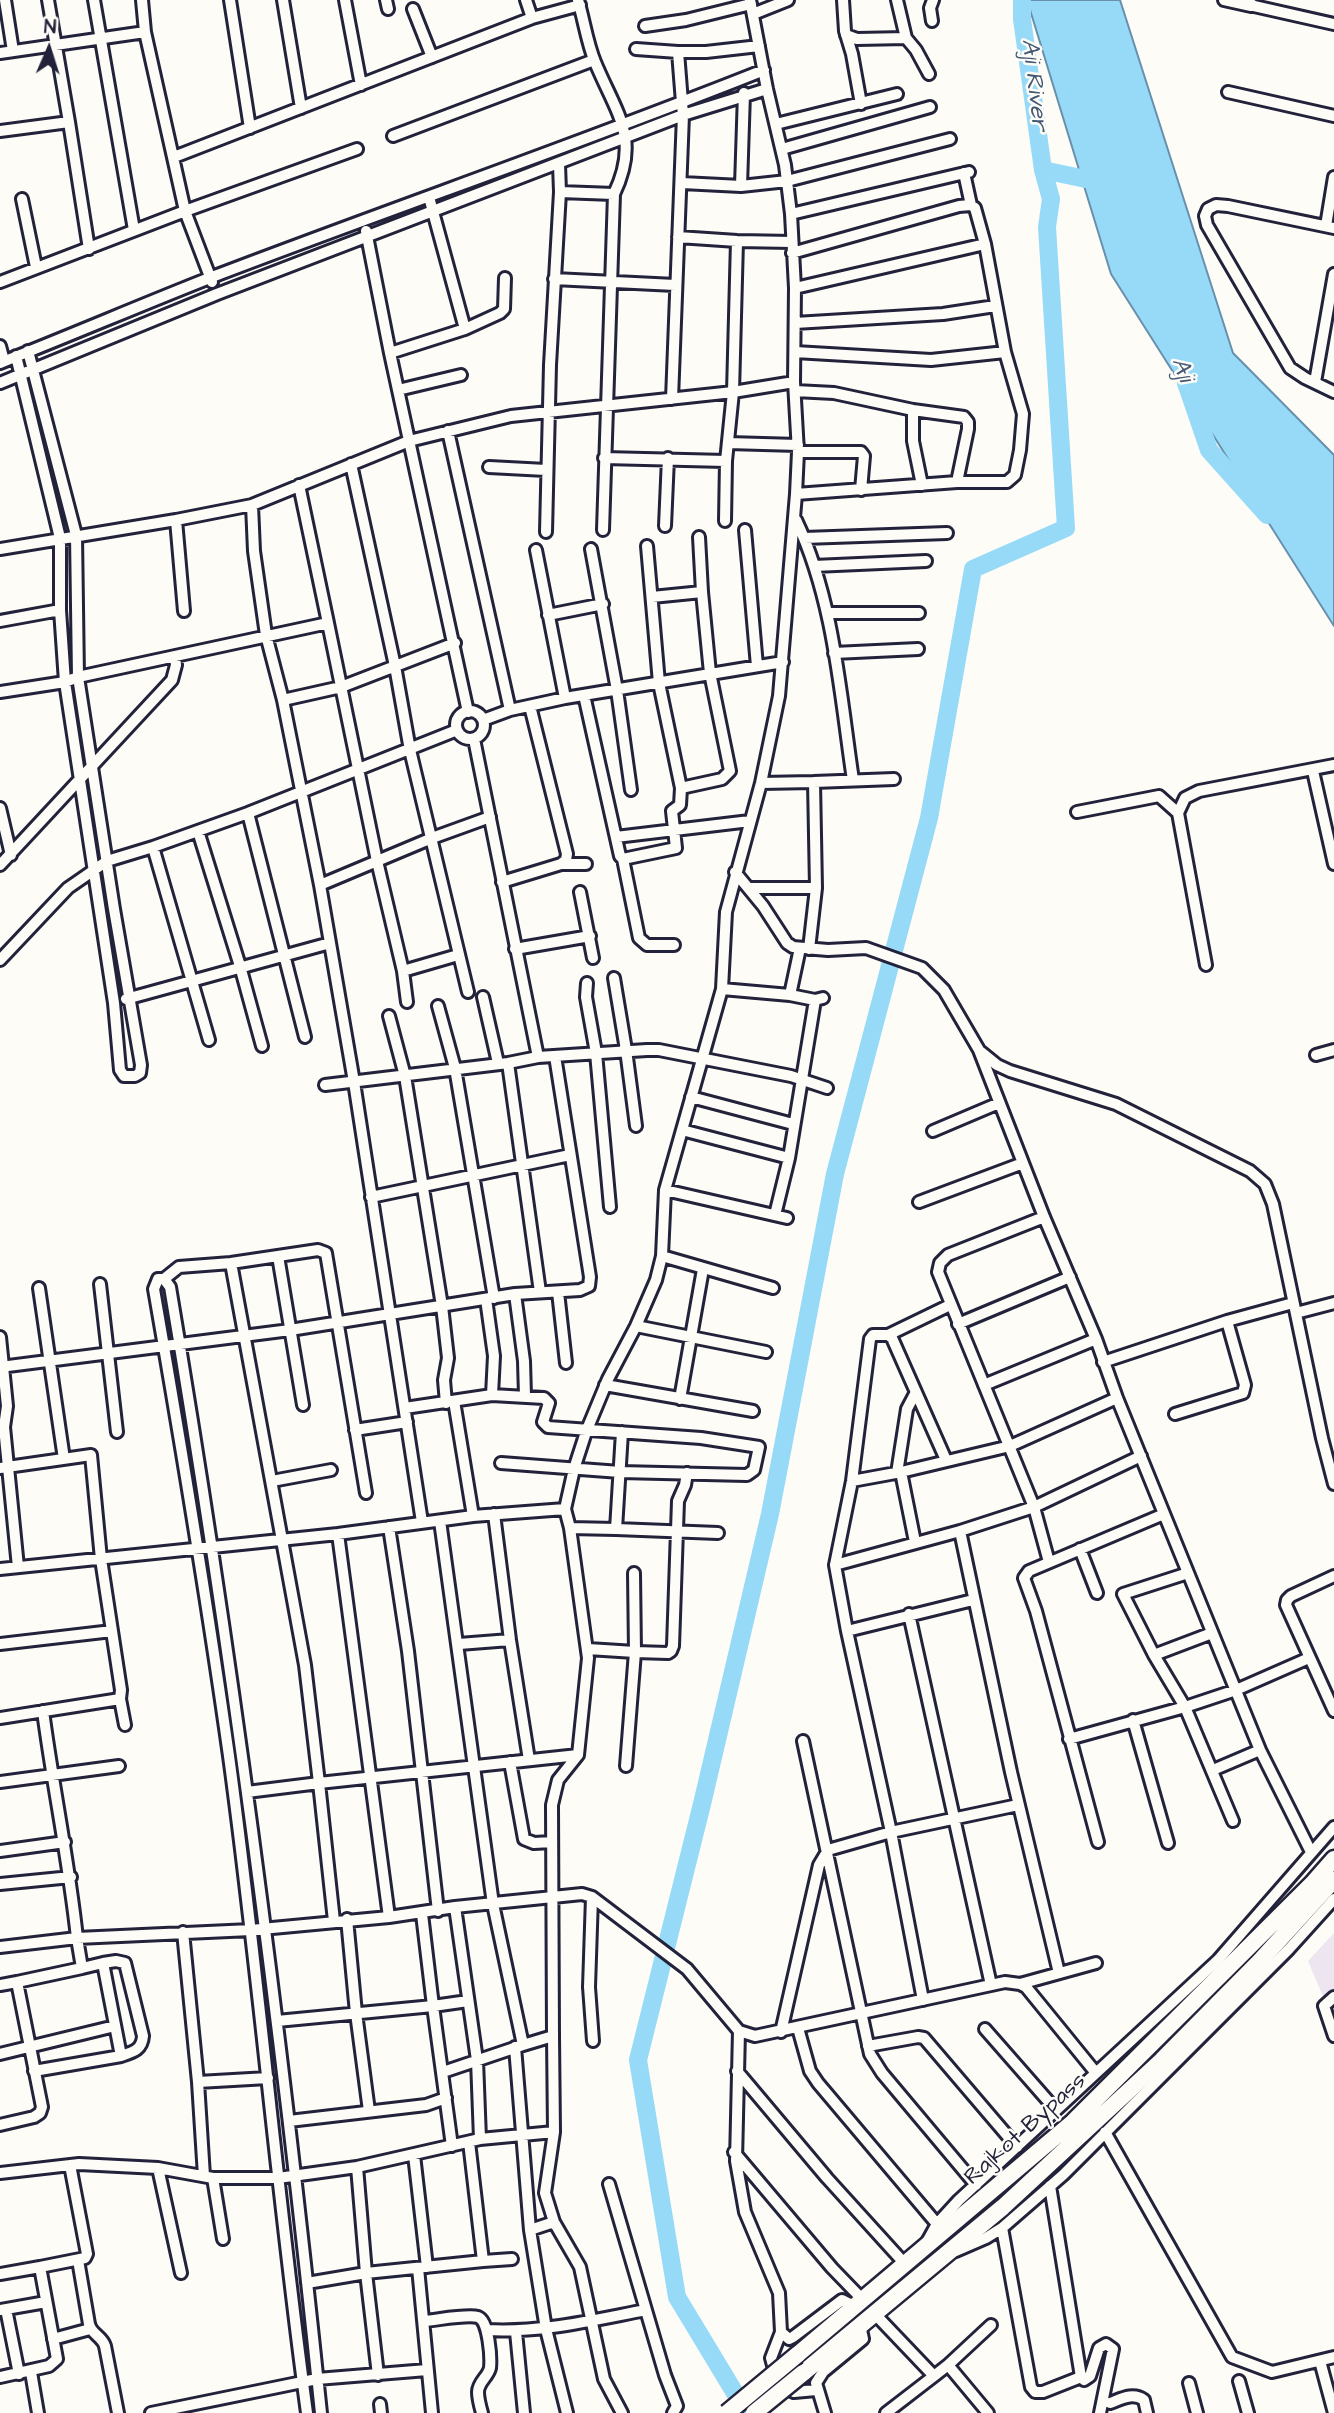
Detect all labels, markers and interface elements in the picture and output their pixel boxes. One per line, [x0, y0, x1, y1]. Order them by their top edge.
north arrow [14, 14, 84, 84]
text: N [43, 14, 57, 41]
water label: Aji River [1013, 37, 1053, 133]
water label: Aji [1163, 354, 1199, 386]
street label: Rajkot Bypass [959, 2068, 1093, 2192]

